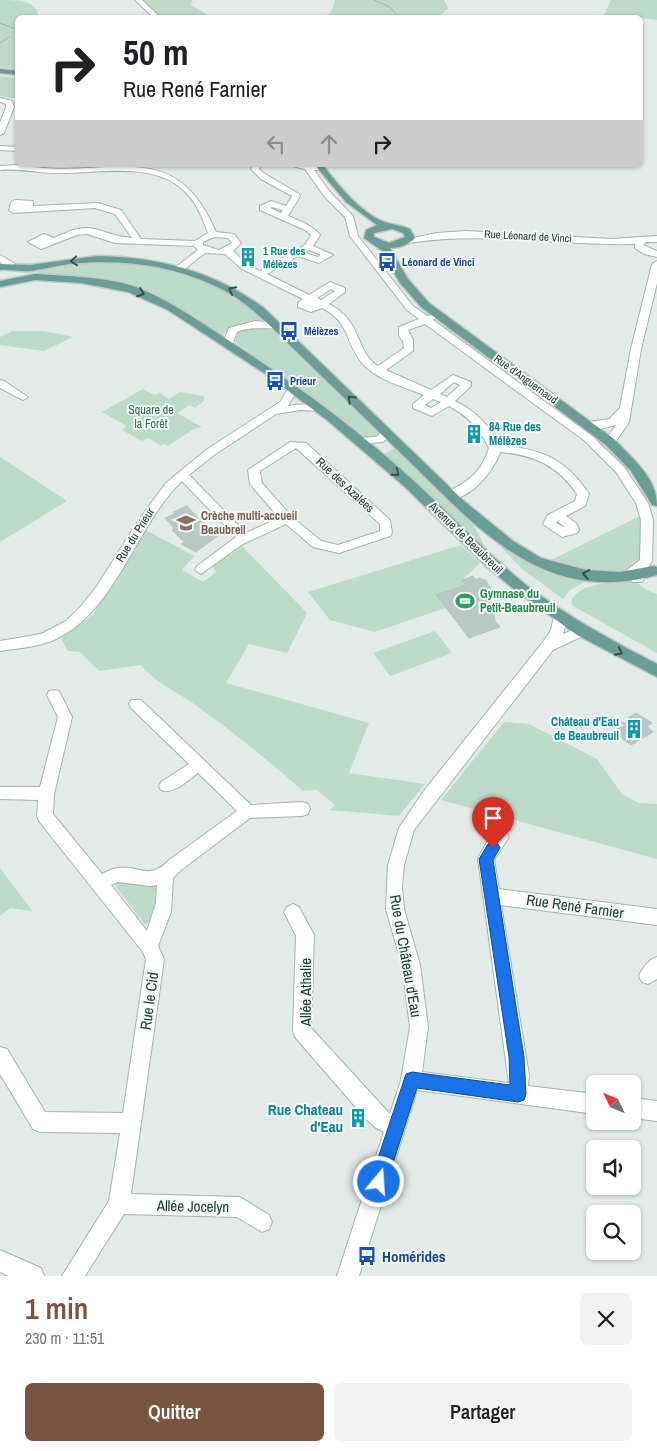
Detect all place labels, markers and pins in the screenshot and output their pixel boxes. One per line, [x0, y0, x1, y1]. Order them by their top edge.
place label: 1 Rue des Mélèzes [263, 244, 306, 271]
building icon: 1 Rue des Mélèzes [237, 246, 259, 268]
bus stop icon: Léonard de Vinci [376, 251, 398, 273]
place label: Léonard de Vinci [402, 255, 475, 269]
bus stop icon: Mélèzes [278, 320, 300, 342]
place label: Mélèzes [304, 324, 339, 338]
bus stop icon: Prieur [264, 370, 286, 392]
place label: Prieur [290, 374, 317, 388]
place label: 84 Rue des Mélèzes [489, 419, 541, 449]
building icon: 84 Rue des Mélèzes [463, 423, 485, 445]
place label: Crèche multi-accueil Beaubreil [201, 508, 298, 538]
school or university icon: Crèche multi-accueil Beaubreil [175, 512, 197, 534]
place label: Gymnase du Petit-Beaubreuil [480, 586, 556, 616]
sports icon: Gymnase du Petit-Beaubreuil [454, 590, 476, 612]
place label: Château d'Eau de Beaubreuil [551, 714, 619, 744]
building icon: Château d'Eau de Beaubreuil [623, 718, 645, 740]
pin [472, 797, 514, 848]
place label: Rue Chateau d'Eau [268, 1099, 343, 1137]
building icon: Rue Chateau d'Eau [347, 1107, 369, 1129]
bus stop icon: Homérides [356, 1245, 378, 1267]
place label: Homérides [382, 1246, 446, 1267]

